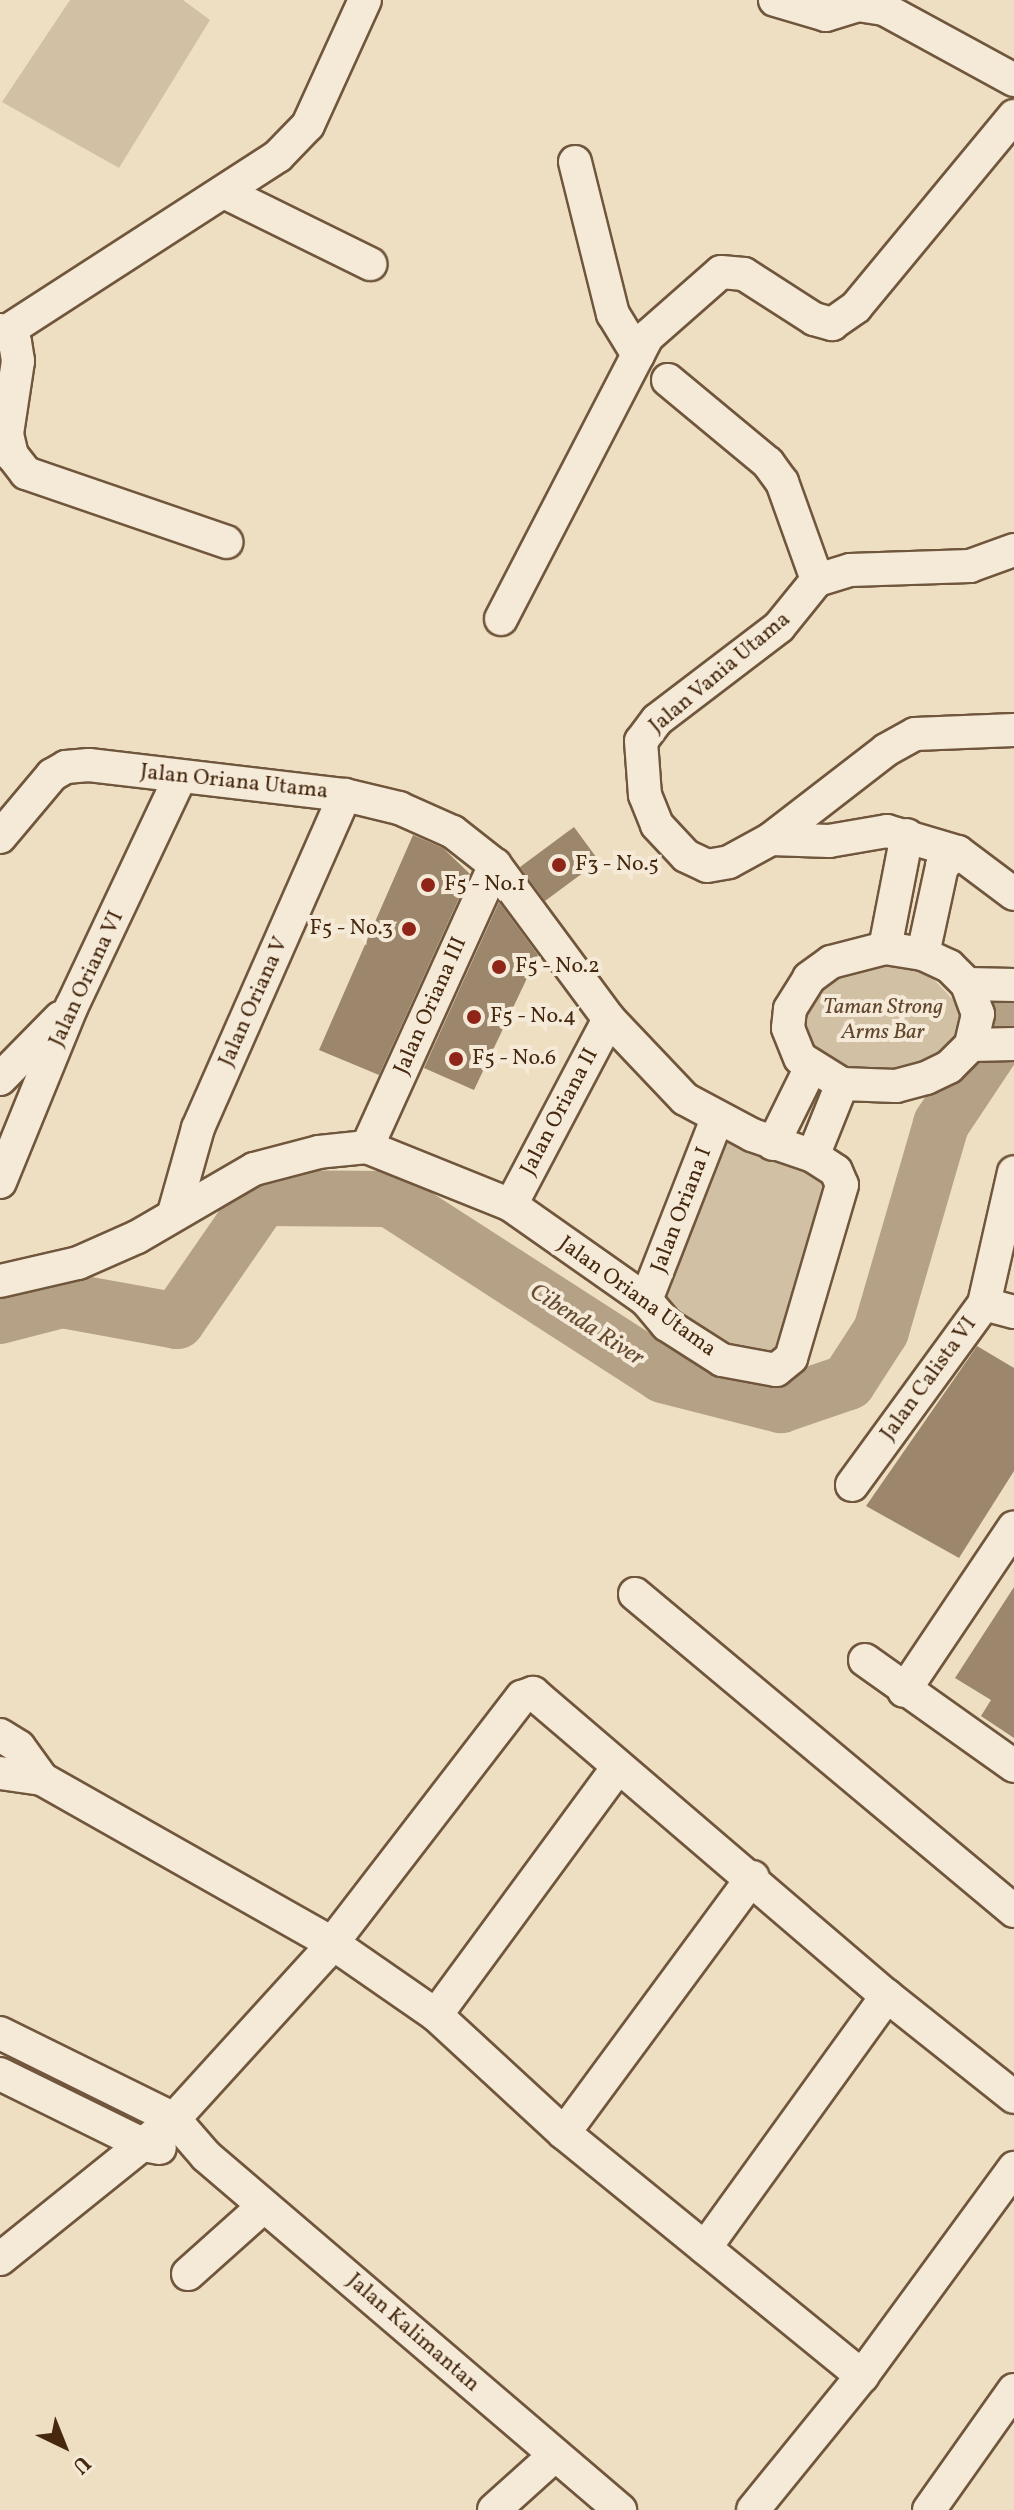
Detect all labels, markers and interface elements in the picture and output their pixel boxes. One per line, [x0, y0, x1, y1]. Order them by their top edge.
street label: Jalan Vania Utama [644, 606, 796, 740]
street label: Jalan Oriana Utama [139, 759, 329, 805]
place label: F3 - No.5 [575, 852, 660, 878]
marker: F3 - No.5 [550, 856, 568, 874]
place label: F5 - No.1 [444, 872, 526, 898]
marker: F5 - No.1 [419, 876, 437, 894]
street label: Jalan Oriana VI [44, 907, 130, 1051]
place label: F5 - No.3 [309, 916, 393, 942]
marker: F5 - No.3 [400, 920, 418, 938]
street label: Jalan Oriana V [214, 933, 294, 1071]
street label: Jalan Oriana III [389, 933, 473, 1079]
place label: F5 - No.2 [515, 954, 601, 980]
marker: F5 - No.2 [490, 958, 508, 976]
park label: Taman Strong Arms Bar [823, 994, 943, 1046]
place label: F5 - No.4 [490, 1004, 577, 1030]
marker: F5 - No.4 [465, 1008, 483, 1026]
street label: Jalan Oriana II [515, 1044, 605, 1180]
place label: F5 - No.6 [472, 1046, 557, 1072]
marker: F5 - No.6 [447, 1050, 465, 1068]
street label: Jalan Oriana I [646, 1143, 718, 1277]
street label: Jalan Oriana Utama [553, 1231, 721, 1363]
water label: Cibenda River [523, 1278, 649, 1374]
street label: Jalan Calista VI [875, 1312, 983, 1446]
street label: Jalan Kalimantan [341, 2268, 485, 2398]
north arrow [24, 2406, 104, 2486]
text: U [65, 2447, 97, 2480]

